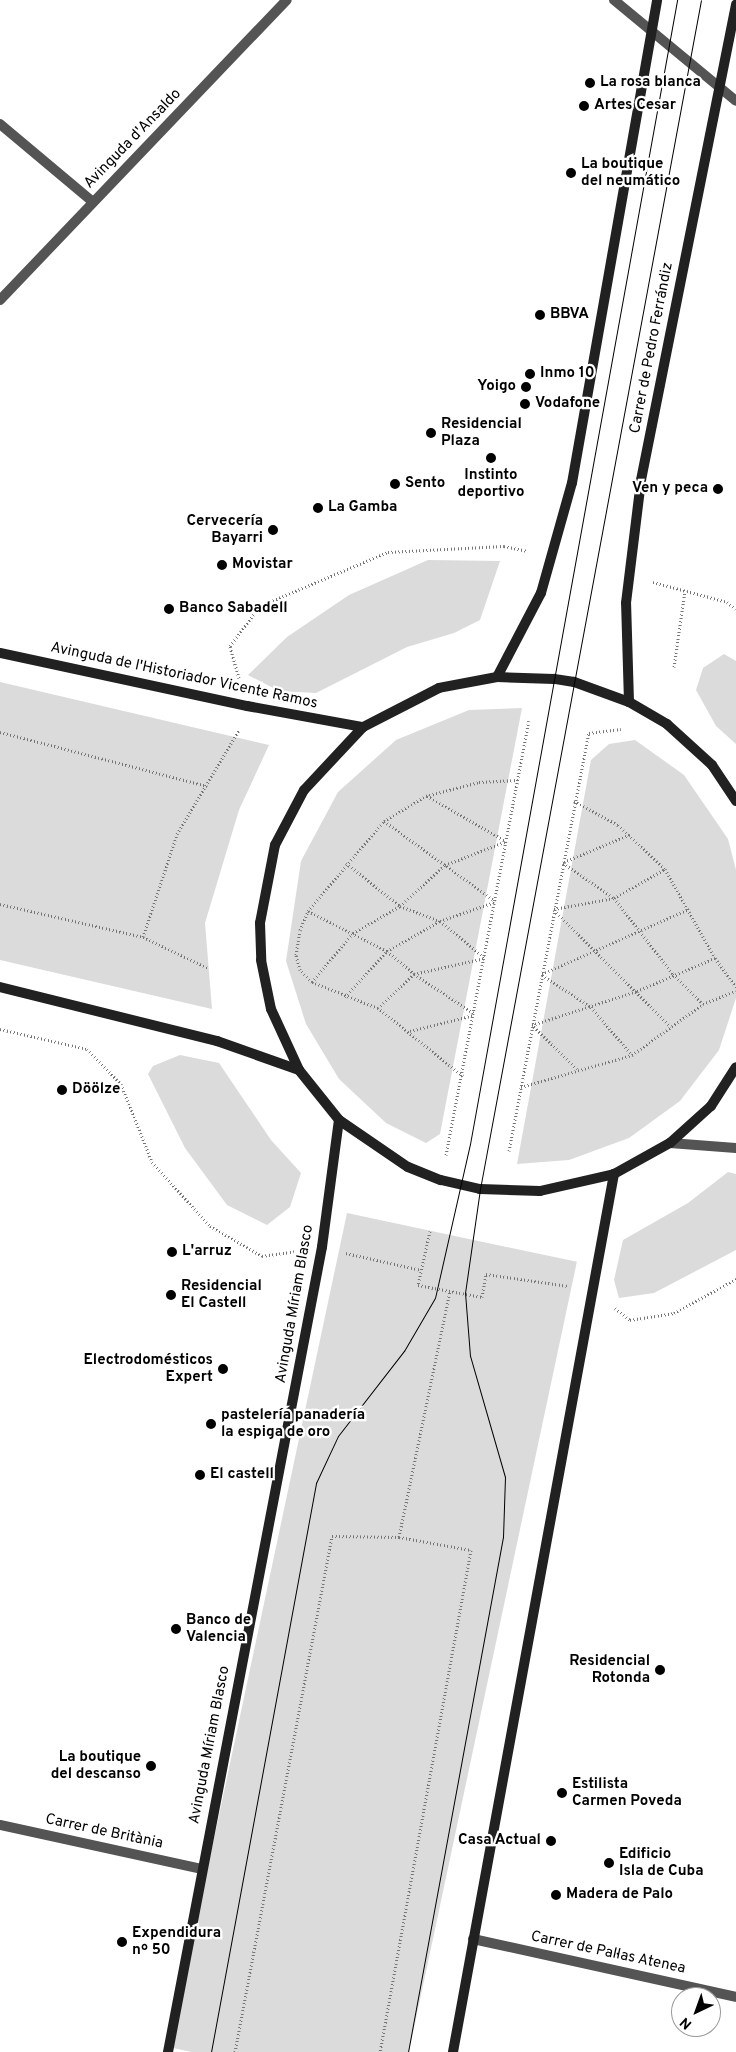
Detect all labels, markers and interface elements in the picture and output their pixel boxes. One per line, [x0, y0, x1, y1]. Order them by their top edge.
place label: La rosa blanca [600, 74, 701, 92]
marker: La rosa blanca [584, 77, 596, 89]
street label: Avinguda d'Ansaldo [81, 85, 185, 193]
place label: Artes Cesar [594, 97, 676, 115]
marker: Artes Cesar [578, 100, 590, 112]
place label: La boutique del neumático [581, 155, 680, 190]
marker: La boutique del neumático [565, 167, 577, 179]
street label: Carrer de Pedro Ferrándiz [627, 261, 677, 435]
place label: BBVA [550, 306, 589, 324]
marker: BBVA [534, 309, 546, 321]
place label: Inmo 10 [540, 365, 595, 383]
marker: Inmo 10 [524, 368, 536, 380]
place label: Yoigo [477, 378, 516, 396]
marker: Yoigo [520, 381, 532, 393]
place label: Vodafone [535, 395, 600, 413]
marker: Vodafone [519, 398, 531, 410]
place label: Residencial Plaza [441, 415, 522, 450]
marker: Residencial Plaza [425, 427, 437, 439]
marker: Instinto deportivo [485, 452, 497, 464]
place label: Instinto deportivo [458, 466, 524, 501]
place label: Sento [405, 475, 445, 493]
marker: Sento [389, 478, 401, 490]
place label: Ven y peca [632, 480, 708, 498]
marker: Ven y peca [712, 483, 724, 495]
place label: La Gamba [328, 499, 397, 517]
marker: La Gamba [312, 502, 324, 514]
place label: Cervecería Bayarri [187, 512, 263, 547]
marker: Cervecería Bayarri [267, 524, 279, 536]
place label: Movistar [232, 556, 293, 574]
marker: Movistar [216, 559, 228, 571]
place label: Banco Sabadell [179, 600, 288, 618]
marker: Banco Sabadell [163, 603, 175, 615]
street label: Avinguda de l'Historiador Vicente Ramos [49, 639, 319, 713]
place label: Döölze [72, 1081, 120, 1099]
marker: Döölze [56, 1084, 68, 1096]
street label: Avinguda Míriam Blasco [272, 1223, 318, 1385]
place label: L'arruz [182, 1243, 232, 1261]
marker: L'arruz [166, 1246, 178, 1258]
place label: Residencial El Castell [181, 1277, 262, 1312]
marker: Residencial El Castell [165, 1289, 177, 1301]
place label: Electrodomésticos Expert [83, 1351, 213, 1386]
marker: Electrodomésticos Expert [217, 1363, 229, 1375]
place label: pastelería panadería la espiga de oro [221, 1406, 365, 1441]
marker: pastelería panadería la espiga de oro [205, 1418, 217, 1430]
place label: El castell [210, 1466, 274, 1484]
marker: El castell [194, 1469, 206, 1481]
place label: Banco de Valencia [186, 1611, 251, 1646]
marker: Banco de Valencia [170, 1623, 182, 1635]
place label: Residencial Rotonda [569, 1652, 650, 1687]
street label: Avinguda Míriam Blasco [186, 1664, 234, 1826]
marker: Residencial Rotonda [654, 1664, 666, 1676]
place label: La boutique del descanso [51, 1748, 141, 1783]
marker: La boutique del descanso [145, 1760, 157, 1772]
place label: Estilista Carmen Poveda [572, 1775, 682, 1810]
marker: Estilista Carmen Poveda [556, 1787, 568, 1799]
street label: Carrer de Britània [44, 1811, 164, 1853]
place label: Casa Actual [457, 1832, 541, 1850]
marker: Casa Actual [545, 1835, 557, 1847]
place label: Edificio Isla de Cuba [619, 1845, 704, 1880]
marker: Edificio Isla de Cuba [603, 1857, 615, 1869]
place label: Madera de Palo [566, 1886, 673, 1904]
marker: Madera de Palo [550, 1889, 562, 1901]
place label: Expendidura nº 50 [132, 1924, 221, 1959]
street label: Carrer de Pal·las Atenea [529, 1928, 687, 1978]
marker: Expendidura nº 50 [116, 1936, 128, 1948]
north arrow [671, 1987, 721, 2037]
text: N [677, 2013, 696, 2032]

